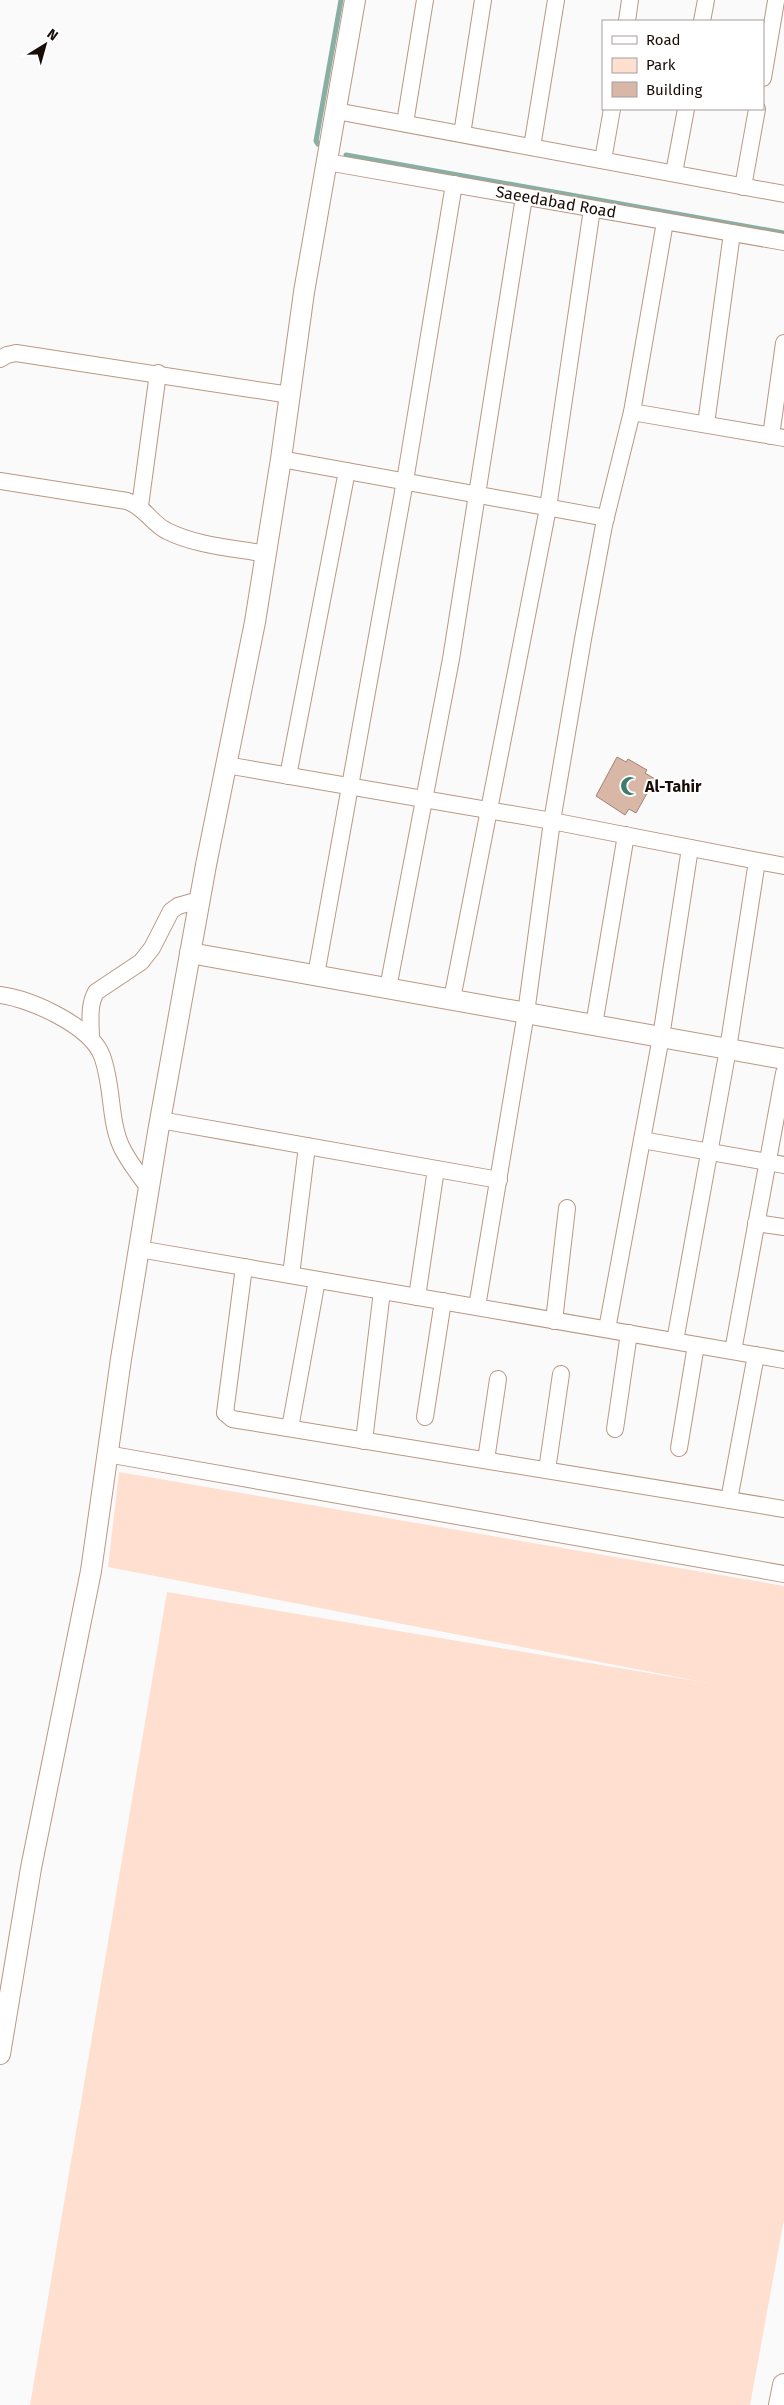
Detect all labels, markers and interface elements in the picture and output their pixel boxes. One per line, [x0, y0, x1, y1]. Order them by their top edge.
north arrow [20, 20, 70, 70]
legend [602, 20, 764, 110]
text: N [44, 25, 61, 45]
text: Road [646, 31, 681, 49]
text: Park [646, 56, 676, 74]
text: Building [646, 81, 702, 99]
street label: Saeedabad Road [494, 182, 618, 222]
mosque icon: Al-Tahir [619, 775, 641, 797]
place label: Al-Tahir [644, 777, 702, 796]

